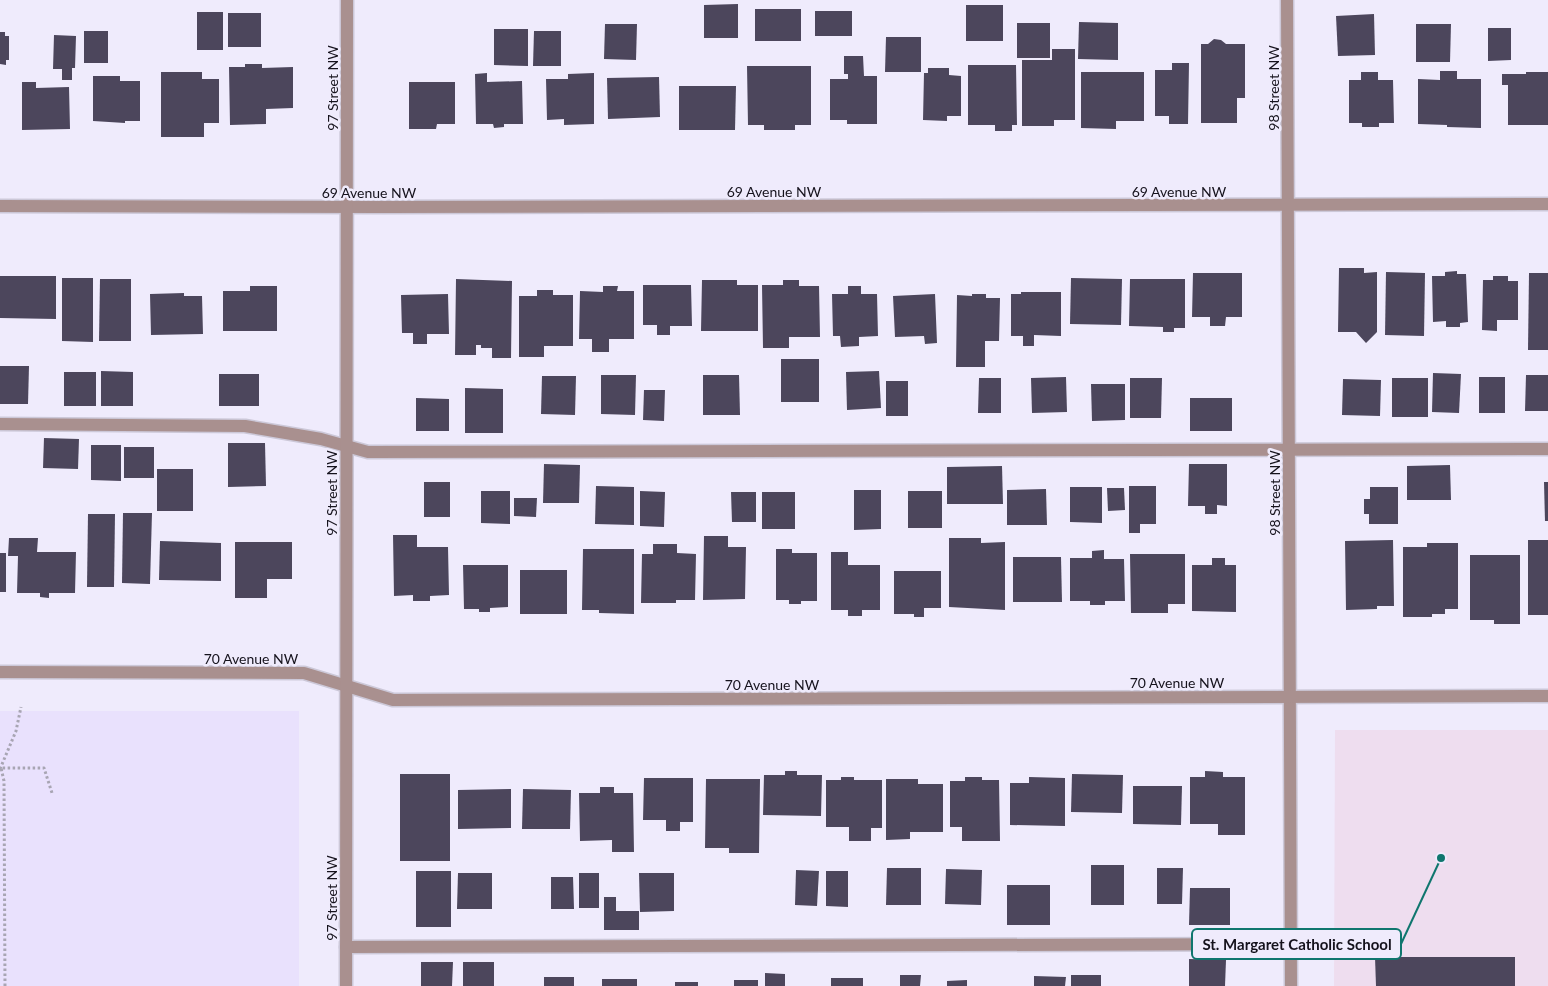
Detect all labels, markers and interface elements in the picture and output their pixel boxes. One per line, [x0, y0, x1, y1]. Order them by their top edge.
street label: 97 Street NW [324, 45, 341, 131]
street label: 98 Street NW [1265, 45, 1282, 131]
street label: 69 Avenue NW [727, 183, 822, 200]
street label: 69 Avenue NW [1132, 183, 1227, 200]
street label: 69 Avenue NW [322, 184, 417, 201]
street label: 97 Street NW [323, 450, 340, 536]
street label: 98 Street NW [1266, 450, 1283, 536]
street label: 70 Avenue NW [204, 650, 299, 667]
street label: 70 Avenue NW [1130, 674, 1225, 691]
street label: 70 Avenue NW [725, 676, 820, 693]
street label: 97 Street NW [323, 855, 340, 941]
callout: St. Margaret Catholic School [1192, 929, 1401, 959]
text: St. Margaret Catholic School [1202, 935, 1392, 953]

